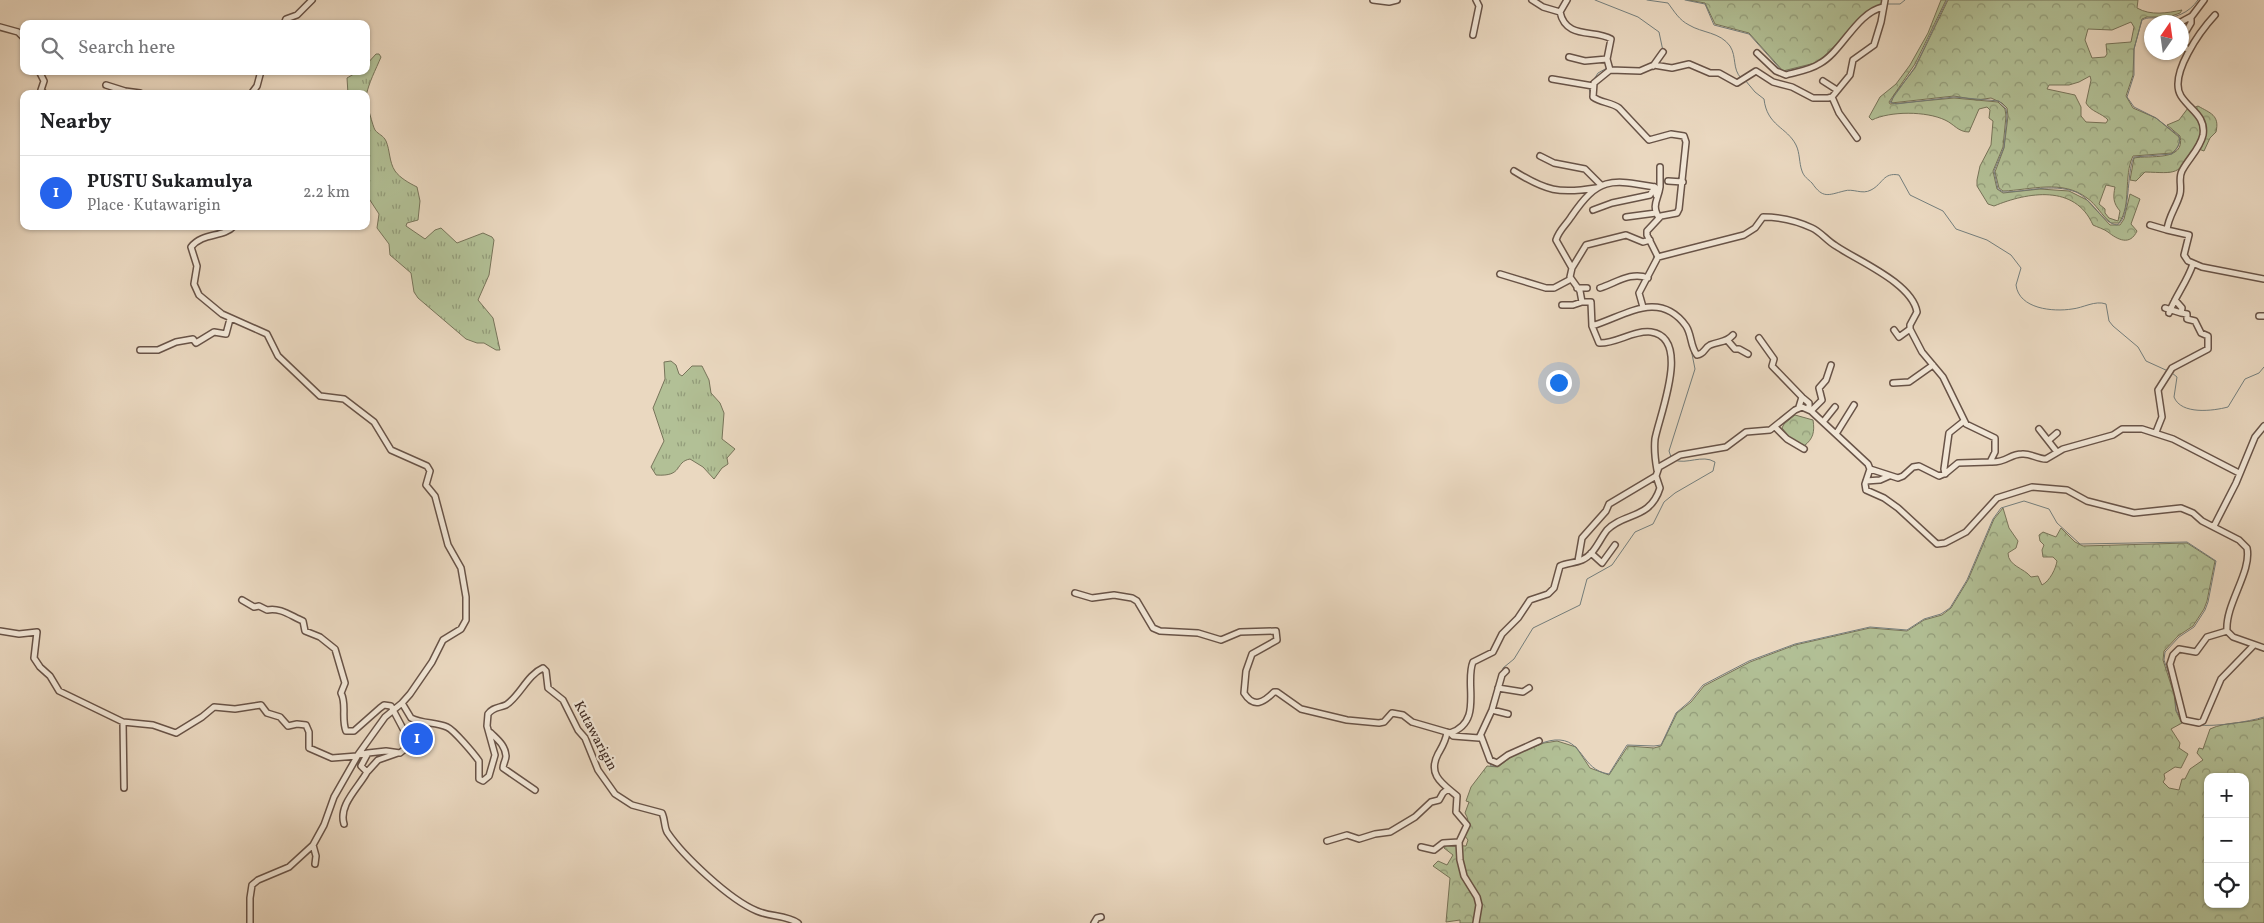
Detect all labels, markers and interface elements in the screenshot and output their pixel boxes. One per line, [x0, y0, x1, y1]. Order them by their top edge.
north arrow [2144, 15, 2189, 60]
search box [20, 20, 370, 75]
icon: search [38, 34, 66, 62]
text: Search here [78, 35, 175, 61]
text: Nearby [40, 108, 111, 137]
text: PUSTU Sukamulya [87, 169, 253, 195]
text: 1 [53, 182, 59, 204]
text: 2.2 km [303, 182, 350, 204]
text: Place · Kutawarigin [87, 195, 221, 217]
your location [1546, 370, 1572, 396]
street label: Kutawarigin [569, 698, 621, 774]
pin: 1 [401, 720, 433, 758]
map controls [2204, 773, 2249, 908]
button: + [2204, 773, 2249, 818]
button: − [2204, 818, 2249, 863]
button: locate [2204, 863, 2249, 908]

